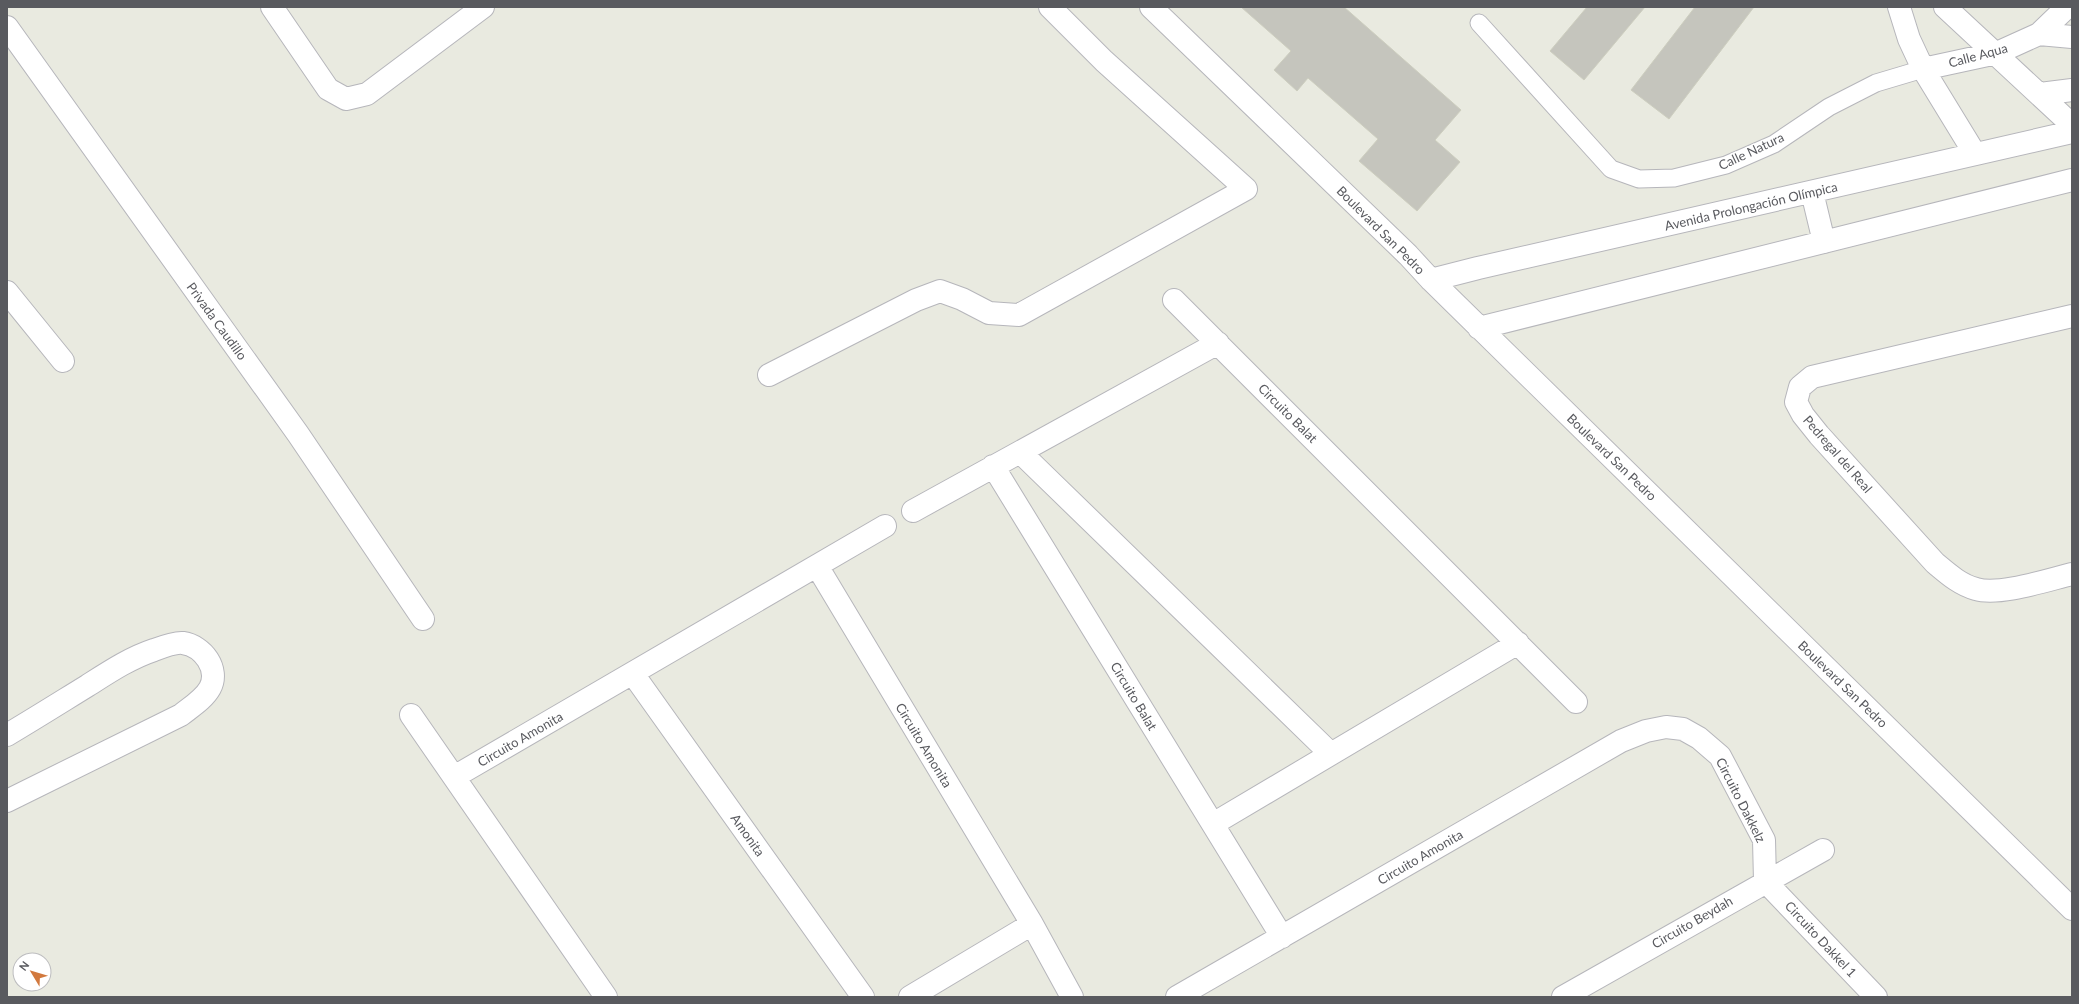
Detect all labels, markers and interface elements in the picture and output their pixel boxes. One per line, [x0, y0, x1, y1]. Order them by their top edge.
street label: Calle Aqua [1947, 39, 2009, 71]
street label: Calle Natura [1716, 129, 1786, 173]
street label: Avenida Prolongación Olímpica [1663, 178, 1839, 234]
street label: Boulevard San Pedro [1334, 183, 1428, 277]
street label: Privada Caudillo [184, 279, 250, 363]
street label: Circuito Balat [1255, 380, 1321, 446]
street label: Boulevard San Pedro [1564, 410, 1660, 504]
street label: Pedregal del Real [1800, 412, 1876, 496]
street label: Boulevard San Pedro [1795, 637, 1891, 731]
street label: Circuito Balat [1107, 659, 1161, 733]
street label: Circuito Amonita [892, 700, 956, 790]
street label: Circuito Amonita [474, 708, 566, 770]
street label: Circuito Dakkelz [1713, 755, 1769, 845]
street label: Amonita [728, 811, 768, 859]
street label: Circuito Amonita [1374, 826, 1466, 888]
street label: Circuito Beydah [1649, 892, 1735, 952]
street label: Circuito Dakkel 1 [1782, 898, 1860, 980]
north arrow [12, 952, 52, 992]
text: N [16, 958, 31, 973]

